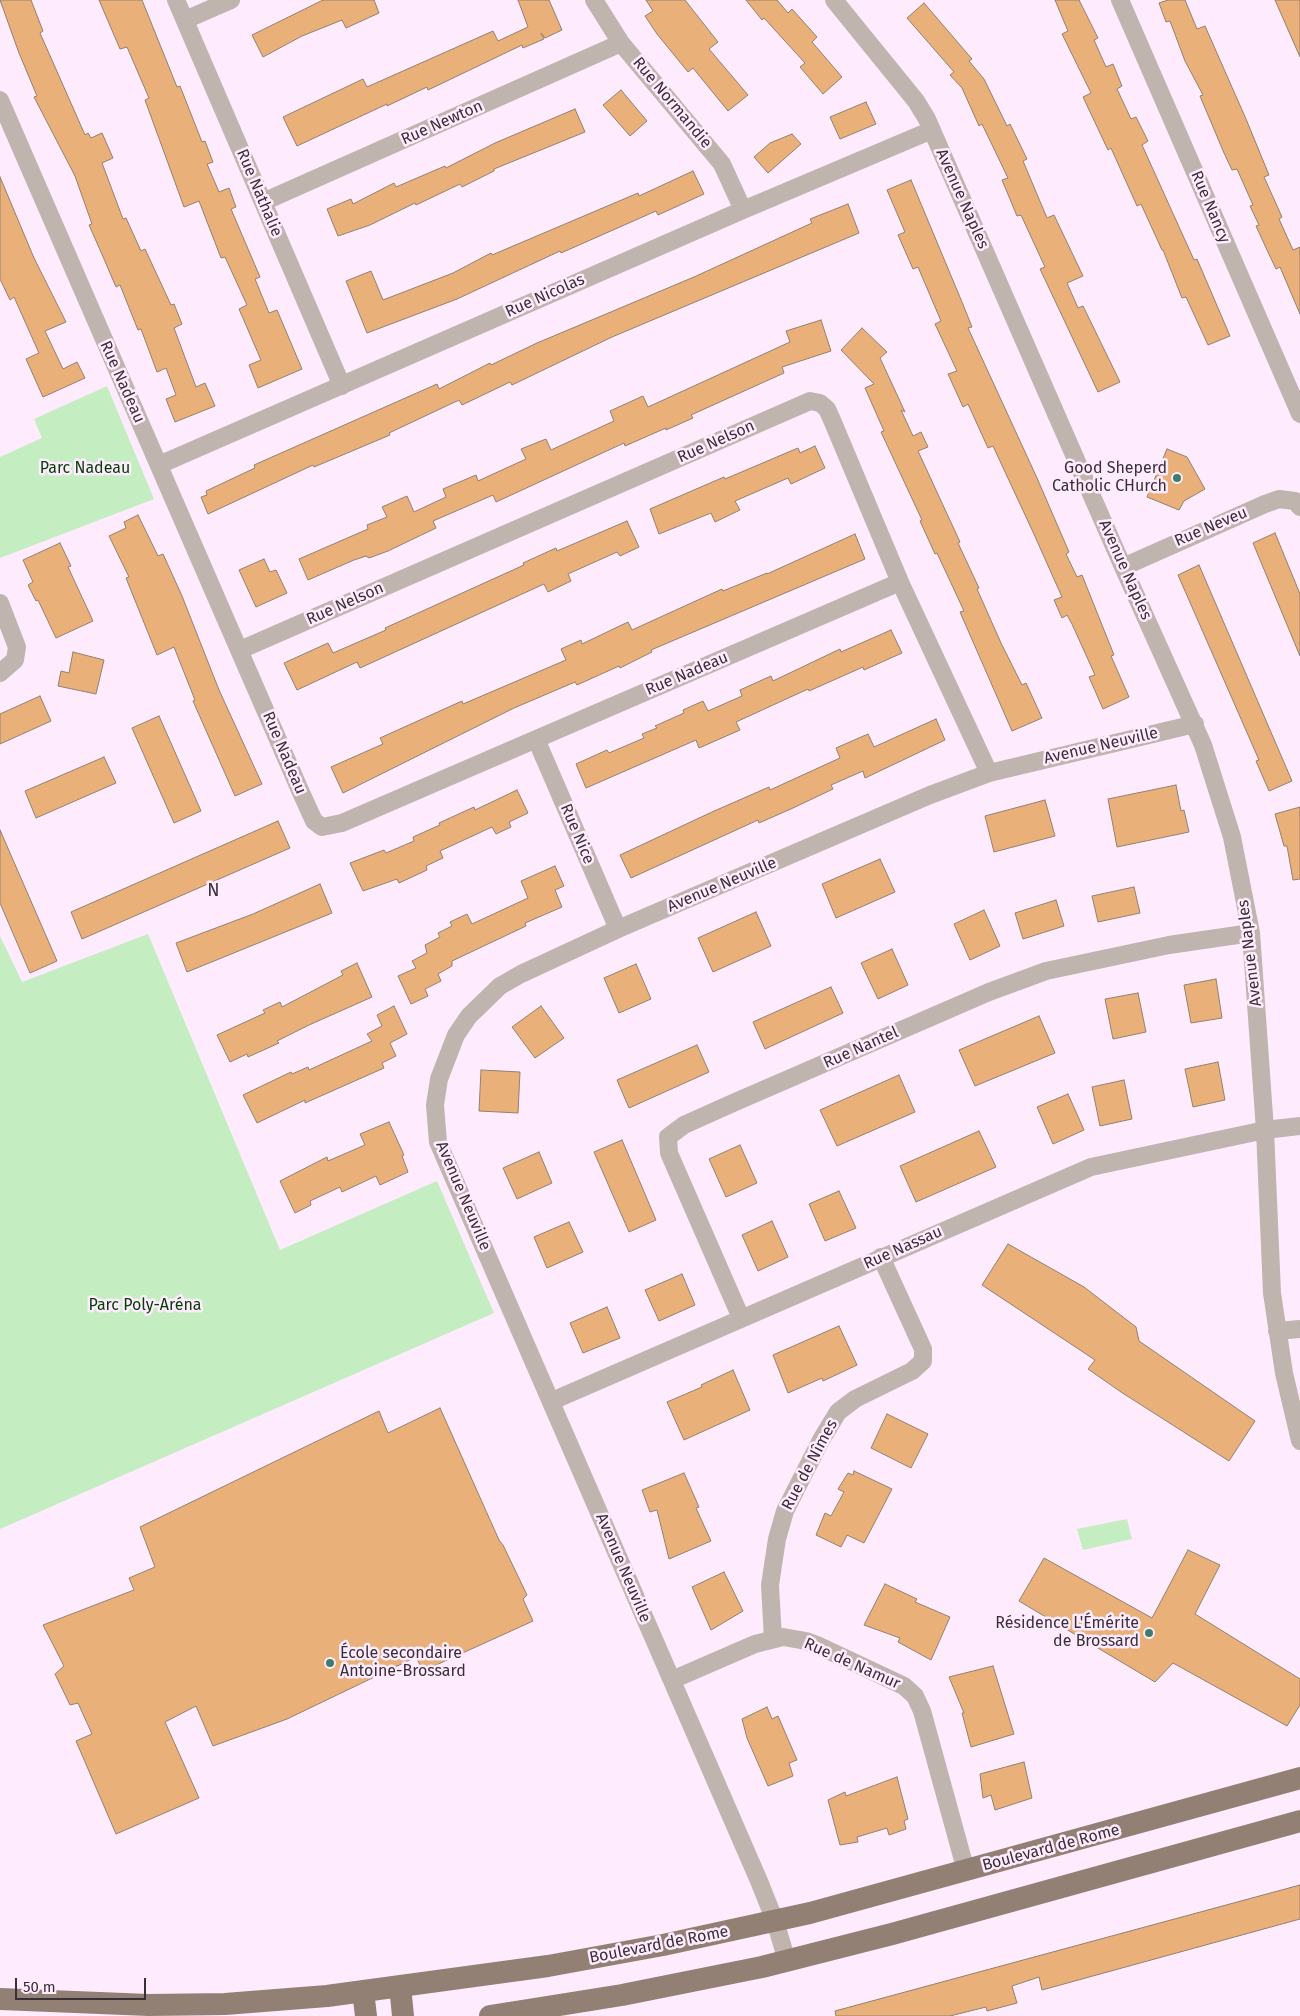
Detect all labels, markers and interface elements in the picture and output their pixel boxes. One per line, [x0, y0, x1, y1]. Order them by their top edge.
street label: Rue Normandie [628, 54, 716, 152]
street label: Rue Newton [398, 96, 486, 150]
street label: Rue Nathalie [232, 146, 286, 240]
street label: Avenue Naples [931, 146, 993, 252]
street label: Rue Nancy [1186, 168, 1234, 246]
street label: Rue Nicolas [502, 270, 588, 322]
street label: Rue Nadeau [95, 338, 149, 426]
street label: Rue Nelson [674, 416, 758, 468]
park label: Parc Nadeau [40, 459, 130, 479]
place label: Good Sheperd Catholic CHurch [1052, 459, 1167, 497]
marker: Good Sheperd Catholic CHurch [1171, 472, 1183, 484]
street label: Rue Neveu [1172, 503, 1250, 551]
street label: Avenue Naples [1094, 517, 1156, 623]
street label: Rue Nelson [303, 578, 387, 630]
street label: Rue Nadeau [643, 648, 731, 700]
street label: Rue Nadeau [258, 709, 310, 797]
street label: Avenue Neuville [1042, 724, 1160, 768]
street label: Rue Nice [556, 801, 598, 867]
street label: Avenue Neuville [665, 853, 779, 917]
district label: N [207, 880, 221, 902]
street label: Avenue Naples [1234, 899, 1266, 1007]
street label: Rue Nantel [821, 1023, 901, 1073]
street label: Avenue Neuville [431, 1139, 495, 1253]
street label: Rue Nassau [861, 1222, 945, 1274]
park label: Parc Poly-Aréna [88, 1296, 202, 1316]
street label: Rue de Nîmes [778, 1416, 842, 1514]
street label: Avenue Neuville [591, 1511, 655, 1625]
place label: Résidence L'Émérite de Brossard [995, 1614, 1139, 1652]
marker: Résidence L'Émérite de Brossard [1143, 1627, 1155, 1639]
street label: Rue de Namur [801, 1634, 903, 1694]
place label: École secondaire Antoine-Brossard [340, 1644, 466, 1682]
marker: École secondaire Antoine-Brossard [324, 1657, 336, 1669]
street label: Boulevard de Rome [980, 1820, 1122, 1876]
street label: Boulevard de Rome [588, 1922, 730, 1968]
scale bar [18, 1968, 149, 2000]
text: 50 m [23, 1978, 56, 1996]

